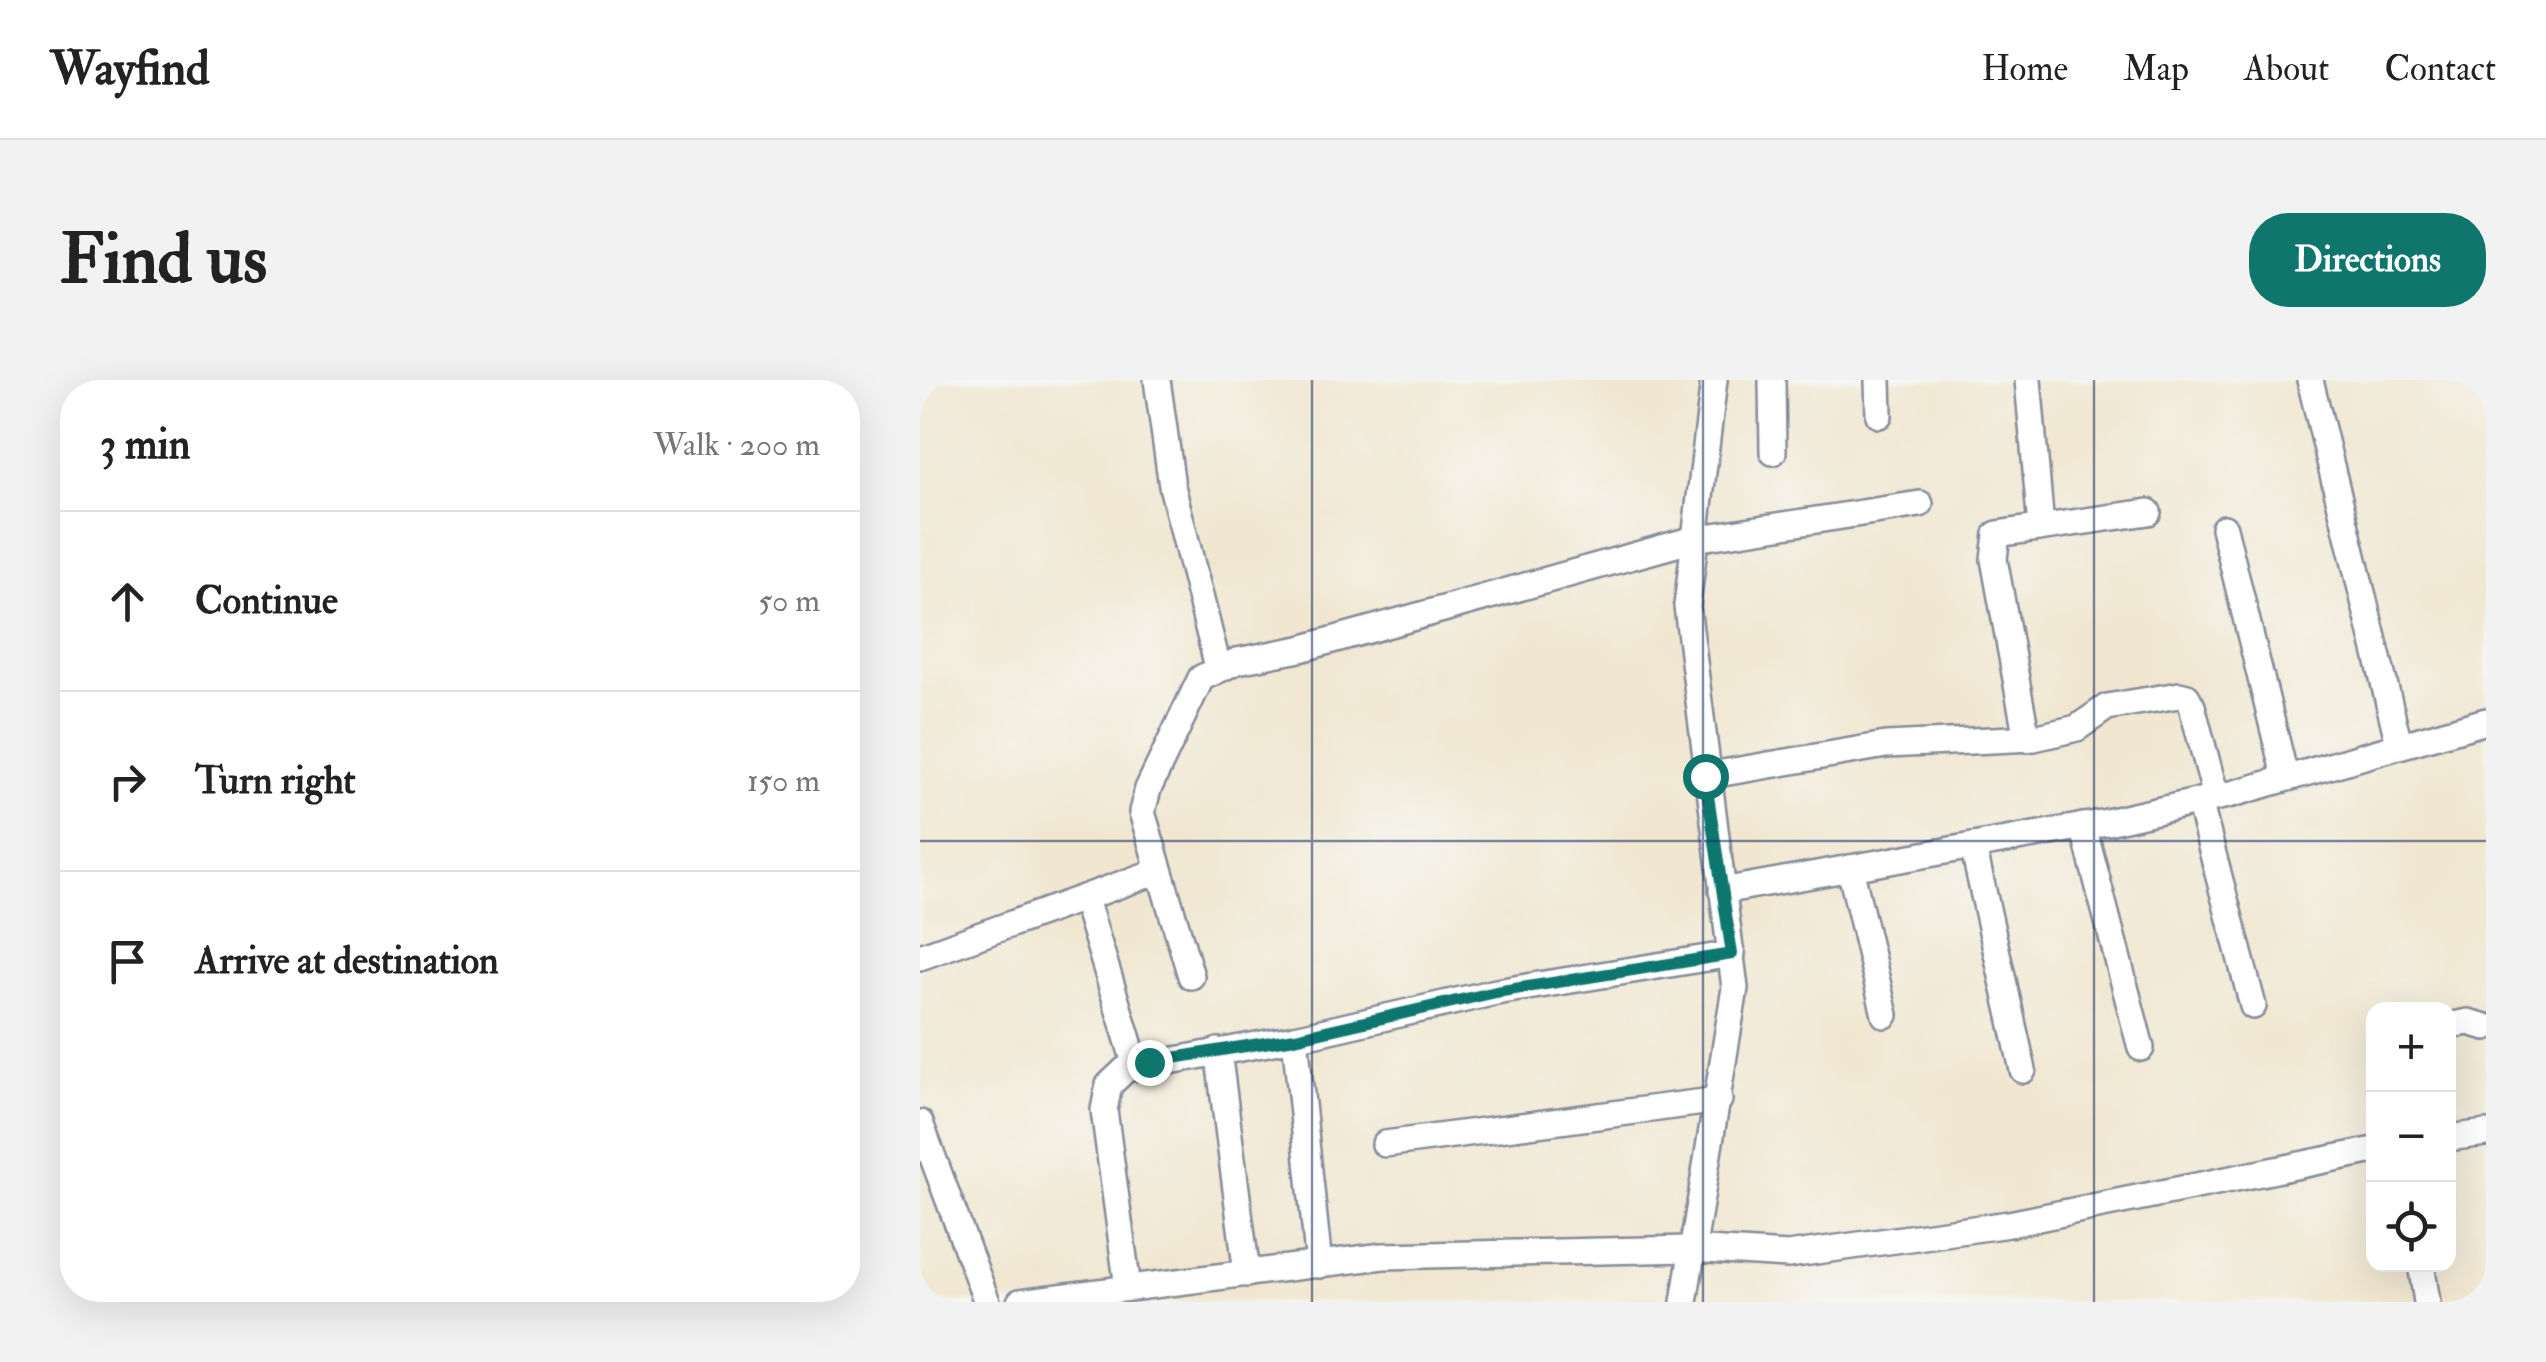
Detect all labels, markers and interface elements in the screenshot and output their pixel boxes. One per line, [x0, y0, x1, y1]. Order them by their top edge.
text: Wayfind [50, 39, 210, 99]
text: Home [1981, 47, 2068, 91]
text: Map [2123, 47, 2189, 91]
text: About [2244, 47, 2329, 91]
text: Contact [2384, 47, 2496, 91]
button: Directions [2249, 213, 2486, 307]
text: Find us [60, 216, 267, 304]
text: 3 min [100, 419, 190, 471]
text: Walk · 200 m [653, 425, 820, 465]
icon: ahead [100, 574, 155, 629]
text: Continue [195, 577, 338, 625]
text: 50 m [758, 581, 820, 621]
icon: right [100, 754, 155, 809]
route start [1683, 754, 1729, 800]
text: Turn right [195, 757, 356, 805]
text: 150 m [747, 761, 820, 801]
icon: arrive [100, 934, 155, 989]
text: Arrive at destination [195, 937, 499, 985]
map controls [2366, 1002, 2456, 1272]
button: + [2366, 1002, 2456, 1092]
route end [1127, 1040, 1173, 1086]
button: − [2366, 1092, 2456, 1182]
button: locate [2366, 1182, 2456, 1272]

